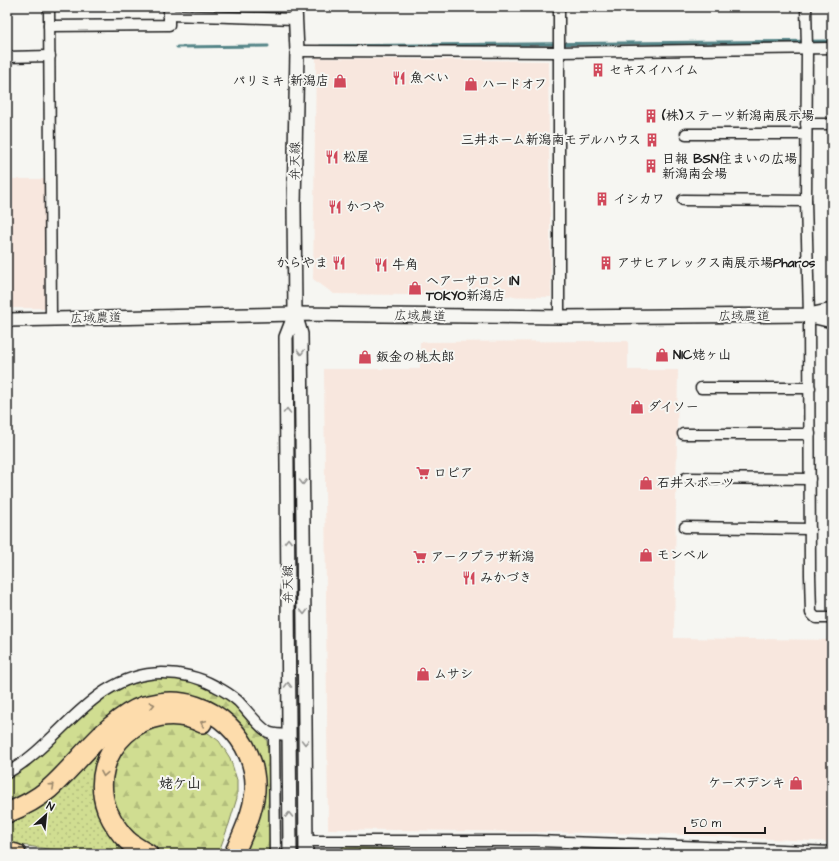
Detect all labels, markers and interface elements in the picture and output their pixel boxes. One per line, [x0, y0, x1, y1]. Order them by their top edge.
place label: セキスイハイム [609, 61, 699, 79]
building icon: セキスイハイム [590, 62, 606, 78]
place label: 魚べい [410, 69, 449, 87]
restaurant icon: 魚べい [391, 70, 407, 86]
place label: パリミキ 新潟店 [233, 72, 329, 90]
shop icon: パリミキ 新潟店 [332, 73, 348, 89]
place label: ハードオフ [482, 75, 547, 93]
shop icon: ハードオフ [463, 76, 479, 92]
place label: (株)ステーツ新潟南展示場 [661, 107, 814, 125]
building icon: (株)ステーツ新潟南展示場 [643, 108, 659, 124]
place label: 三井ホーム新潟南モデルハウス [461, 131, 641, 149]
building icon: 三井ホーム新潟南モデルハウス [644, 132, 660, 148]
street label: 弁天線 [286, 140, 304, 181]
place label: 松屋 [343, 148, 369, 166]
restaurant icon: 松屋 [324, 149, 340, 165]
place label: 日報 BSN住まいの広場 新潟南会場 [662, 150, 797, 183]
building icon: 日報 BSN住まいの広場 新潟南会場 [643, 158, 659, 174]
place label: イシカワ [613, 190, 665, 208]
building icon: イシカワ [594, 191, 610, 207]
place label: かつや [346, 198, 385, 216]
restaurant icon: かつや [327, 199, 343, 215]
place label: からやま [276, 254, 328, 272]
place label: アサヒアレックス南展示場Pharos [617, 254, 816, 272]
restaurant icon: からやま [331, 255, 347, 271]
building icon: アサヒアレックス南展示場Pharos [598, 255, 614, 271]
place label: 牛角 [392, 256, 418, 274]
restaurant icon: 牛角 [373, 257, 389, 273]
place label: ヘアーサロン IN TOKYO新潟店 [425, 272, 519, 305]
shop icon: ヘアーサロン IN TOKYO新潟店 [407, 280, 423, 296]
street label: 広域農道 [394, 307, 446, 325]
street label: 広域農道 [718, 307, 770, 325]
street label: 広域農道 [70, 309, 122, 327]
place label: NIC姥ヶ山 [673, 346, 731, 364]
shop icon: NIC姥ヶ山 [654, 347, 670, 363]
place label: 鈑金の桃太郎 [376, 348, 454, 366]
one-way arrow [297, 349, 305, 355]
shop icon: 鈑金の桃太郎 [357, 349, 373, 365]
place label: ダイソー [648, 398, 699, 416]
shop icon: ダイソー [629, 399, 645, 415]
one-way arrow [283, 408, 291, 414]
place label: ロピア [434, 464, 473, 482]
supermarket icon: ロピア [415, 465, 431, 481]
place label: 石井スポーツ [657, 474, 735, 492]
shop icon: 石井スポーツ [638, 475, 654, 491]
one-way arrow [299, 479, 307, 485]
one-way arrow [283, 538, 292, 544]
place label: モンベル [657, 546, 709, 564]
shop icon: モンベル [638, 547, 654, 563]
place label: アークプラザ新潟 [431, 548, 534, 566]
supermarket icon: アークプラザ新潟 [412, 549, 428, 565]
street label: 弁天線 [279, 564, 297, 604]
place label: みかづき [480, 569, 532, 587]
restaurant icon: みかづき [461, 570, 477, 586]
one-way arrow [300, 609, 308, 615]
place label: ムサシ [434, 665, 473, 683]
shop icon: ムサシ [415, 666, 431, 682]
one-way arrow [284, 682, 292, 688]
one-way arrow [148, 701, 155, 709]
one-way arrow [199, 720, 207, 728]
one-way arrow [301, 739, 309, 745]
one-way arrow [100, 771, 108, 777]
district label: 姥ケ山 [159, 774, 201, 794]
place label: ケーズデンキ [708, 774, 785, 792]
shop icon: ケーズデンキ [788, 775, 804, 791]
one-way arrow [47, 783, 55, 790]
north arrow [26, 795, 66, 835]
text: N [44, 798, 57, 815]
scale bar [685, 809, 765, 835]
one-way arrow [285, 812, 293, 818]
text: 50 m [691, 815, 722, 832]

